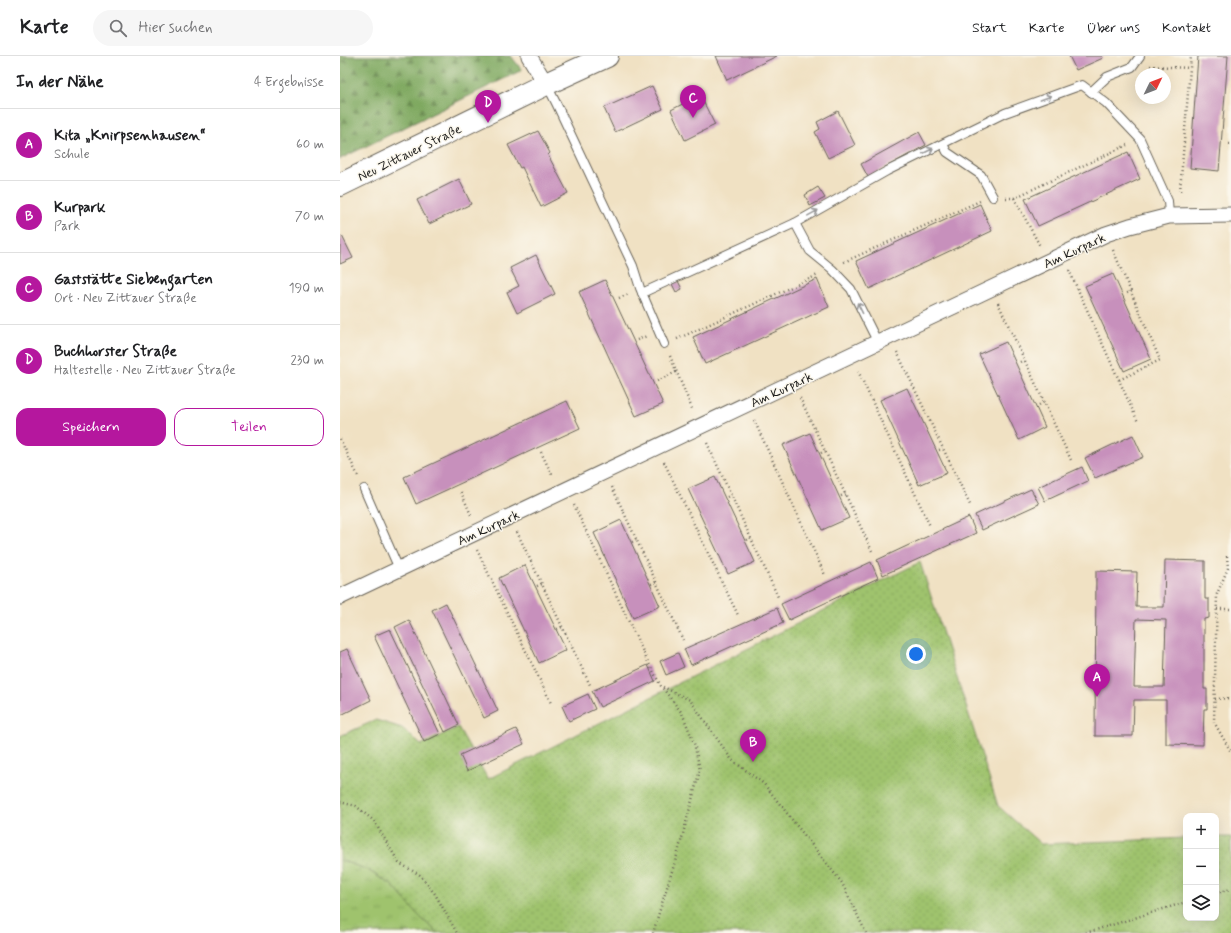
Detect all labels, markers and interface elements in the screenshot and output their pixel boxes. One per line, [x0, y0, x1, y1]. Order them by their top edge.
search box [93, 10, 373, 46]
text: Karte [20, 15, 69, 40]
icon: search [107, 17, 129, 39]
text: Hier suchen [139, 18, 213, 38]
text: Start [972, 19, 1007, 37]
text: Karte [1029, 19, 1064, 37]
text: Über uns [1086, 19, 1140, 37]
text: Kontakt [1162, 19, 1211, 37]
north arrow [1135, 68, 1171, 104]
text: In der Nähe [16, 71, 104, 93]
text: 4 Ergebnisse [254, 74, 324, 91]
pin: C [680, 85, 706, 118]
pin: D [475, 90, 501, 123]
one-way arrow [1040, 93, 1052, 101]
street label: Neu Zittauer Straße [355, 121, 464, 186]
text: Kita „Knirpsenhausen“ [54, 126, 206, 146]
text: A [25, 136, 33, 153]
text: 60 m [296, 136, 324, 153]
text: Schule [54, 146, 90, 163]
one-way arrow [922, 147, 934, 154]
text: Kurpark [54, 198, 105, 218]
text: B [25, 208, 33, 225]
text: 70 m [295, 208, 324, 225]
one-way arrow [807, 208, 819, 216]
text: Park [54, 218, 80, 235]
street label: Am Kurpark [1041, 229, 1109, 273]
text: Gaststätte Siebengarten [54, 270, 213, 290]
text: C [24, 280, 34, 297]
text: 190 m [289, 280, 324, 297]
text: Ort · Neu Zittauer Straße [54, 290, 197, 307]
one-way arrow [856, 302, 863, 314]
text: Buchhorster Straße [54, 342, 177, 362]
text: D [25, 352, 33, 369]
text: 230 m [290, 352, 324, 369]
text: Haltestelle · Neu Zittauer Straße [54, 362, 236, 379]
street label: Am Kurpark [748, 368, 816, 412]
button: Speichern [16, 408, 166, 446]
button: Teilen [174, 408, 324, 446]
street label: Am Kurpark [455, 506, 523, 550]
your location [906, 644, 926, 664]
pin: A [1084, 664, 1110, 697]
pin: B [740, 729, 766, 762]
map controls [1183, 813, 1219, 921]
button: + [1183, 813, 1219, 849]
button: − [1183, 849, 1219, 885]
button: layers [1183, 885, 1219, 921]

